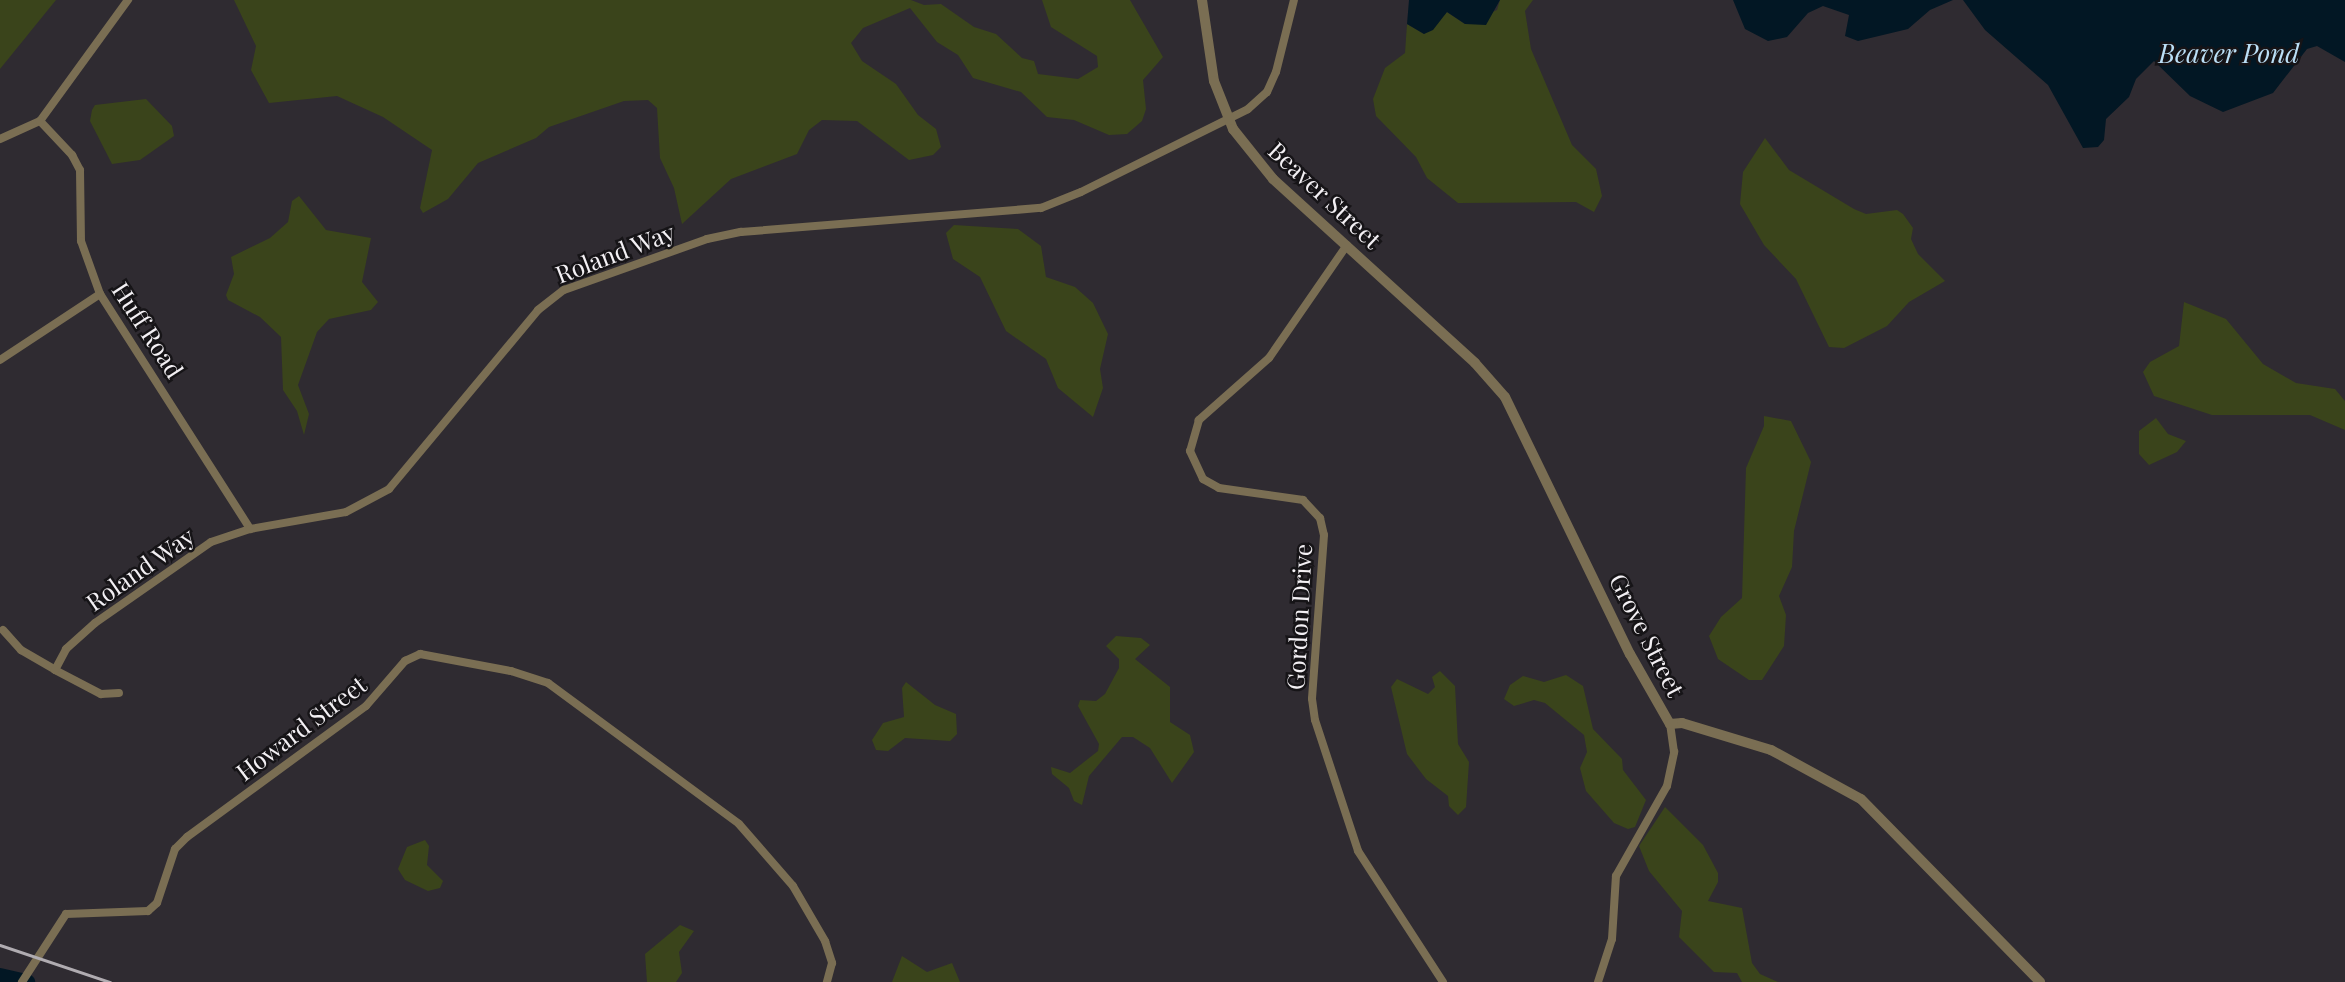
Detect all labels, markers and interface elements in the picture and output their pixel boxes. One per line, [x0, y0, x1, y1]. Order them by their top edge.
water label: Beaver Pond [2159, 37, 2299, 69]
street label: Beaver Street [1263, 135, 1387, 255]
street label: Roland Way [551, 217, 679, 289]
street label: Huff Road [106, 277, 190, 383]
street label: Roland Way [80, 521, 200, 617]
street label: Gordon Drive [1281, 543, 1317, 691]
street label: Grove Street [1604, 569, 1690, 701]
street label: Howard Street [230, 670, 372, 786]

